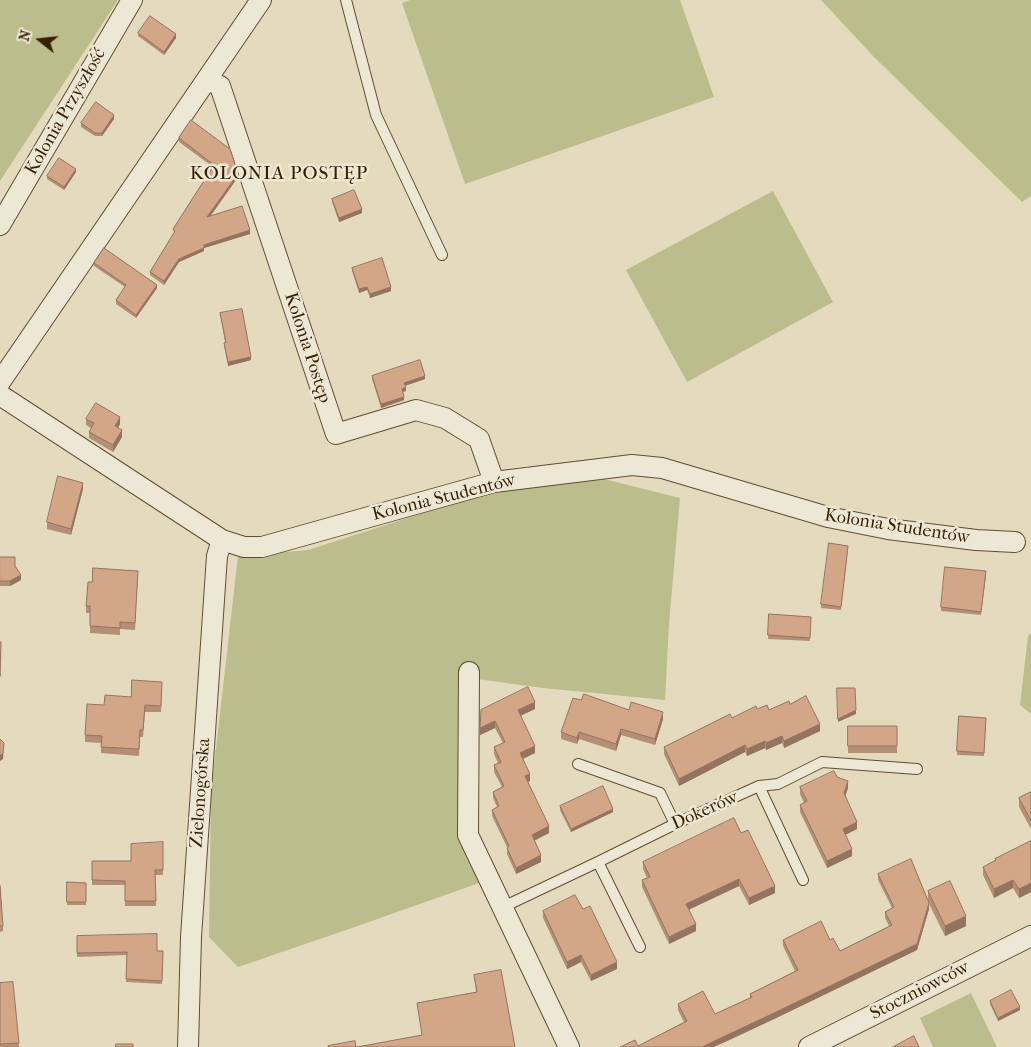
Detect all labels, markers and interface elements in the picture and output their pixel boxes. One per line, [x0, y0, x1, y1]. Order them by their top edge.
north arrow [15, 15, 65, 65]
text: N [15, 28, 35, 43]
street label: Kolonia Przyszłość [21, 45, 111, 179]
district label: KOLONIA POSTĘP [188, 163, 370, 185]
street label: Kolonia Postęp [279, 290, 335, 406]
street label: Kolonia Studentów [370, 470, 518, 526]
street label: Kolonia Studentów [823, 505, 971, 549]
street label: Zielonogórska [186, 737, 216, 849]
street label: Dokerów [668, 787, 742, 835]
street label: Stoczniowców [867, 957, 973, 1025]

